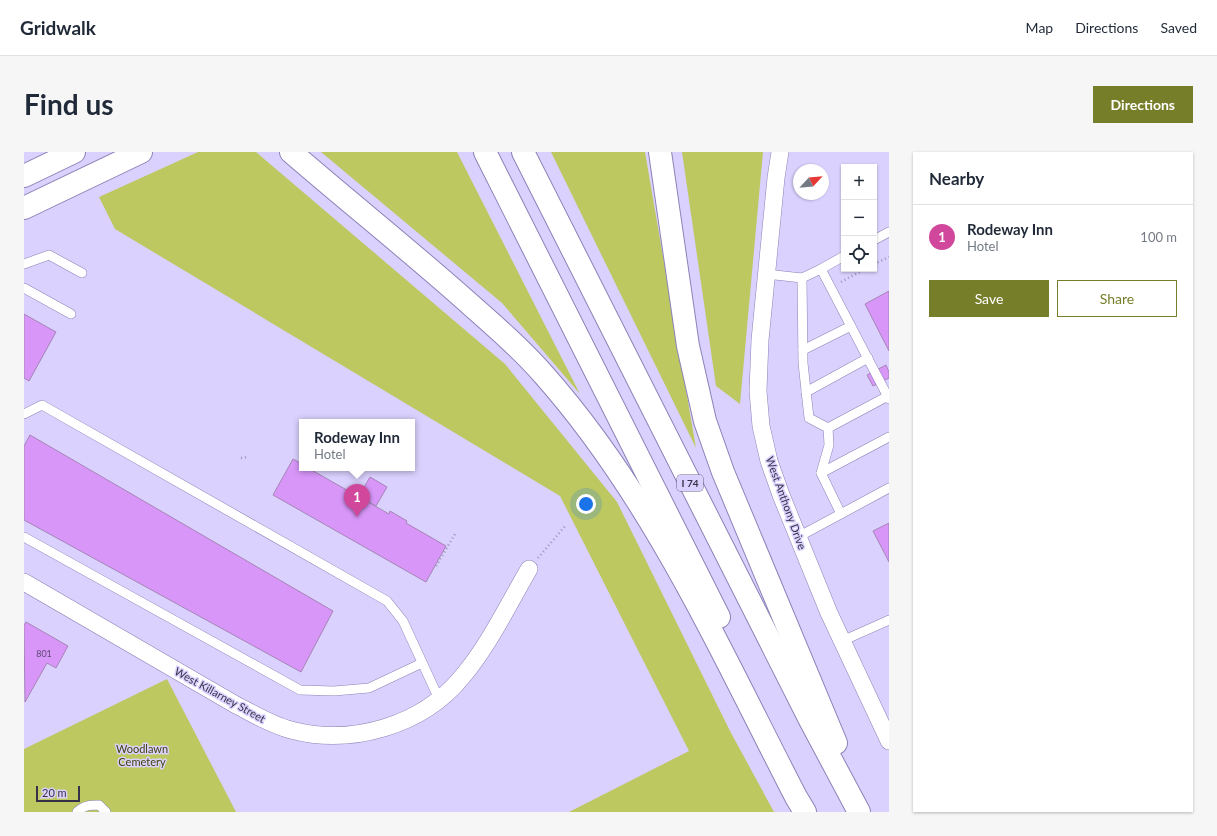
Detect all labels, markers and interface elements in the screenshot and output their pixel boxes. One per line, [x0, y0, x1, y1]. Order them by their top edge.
text: Gridwalk [20, 16, 96, 39]
text: Map [1026, 19, 1053, 36]
text: Directions [1075, 19, 1138, 36]
text: Saved [1160, 19, 1197, 36]
button: Directions [1093, 86, 1193, 123]
text: Find us [24, 87, 114, 121]
north arrow [793, 164, 829, 200]
map controls [841, 164, 877, 272]
button: + [841, 164, 877, 200]
text: Nearby [929, 168, 984, 189]
button: − [841, 200, 877, 236]
text: Rodeway Inn [967, 220, 1053, 238]
text: 1 [938, 229, 946, 245]
text: 100 m [1140, 229, 1177, 245]
button: locate [841, 236, 877, 272]
text: Hotel [967, 238, 999, 254]
button: Save [929, 280, 1049, 317]
button: Share [1057, 280, 1177, 317]
popup [299, 419, 415, 471]
text: Rodeway Inn [314, 428, 400, 446]
text: Hotel [314, 446, 346, 462]
street label: West Anthony Drive [764, 455, 809, 551]
road number: I 74 [677, 475, 703, 491]
pin: 1 [344, 484, 370, 517]
your location [576, 494, 596, 514]
house number: 801 [36, 648, 52, 659]
street label: West Killarney Street [173, 664, 268, 725]
park label: Woodlawn Cemetery [116, 742, 168, 768]
scale bar [36, 784, 80, 803]
text: 20 m [42, 786, 67, 799]

